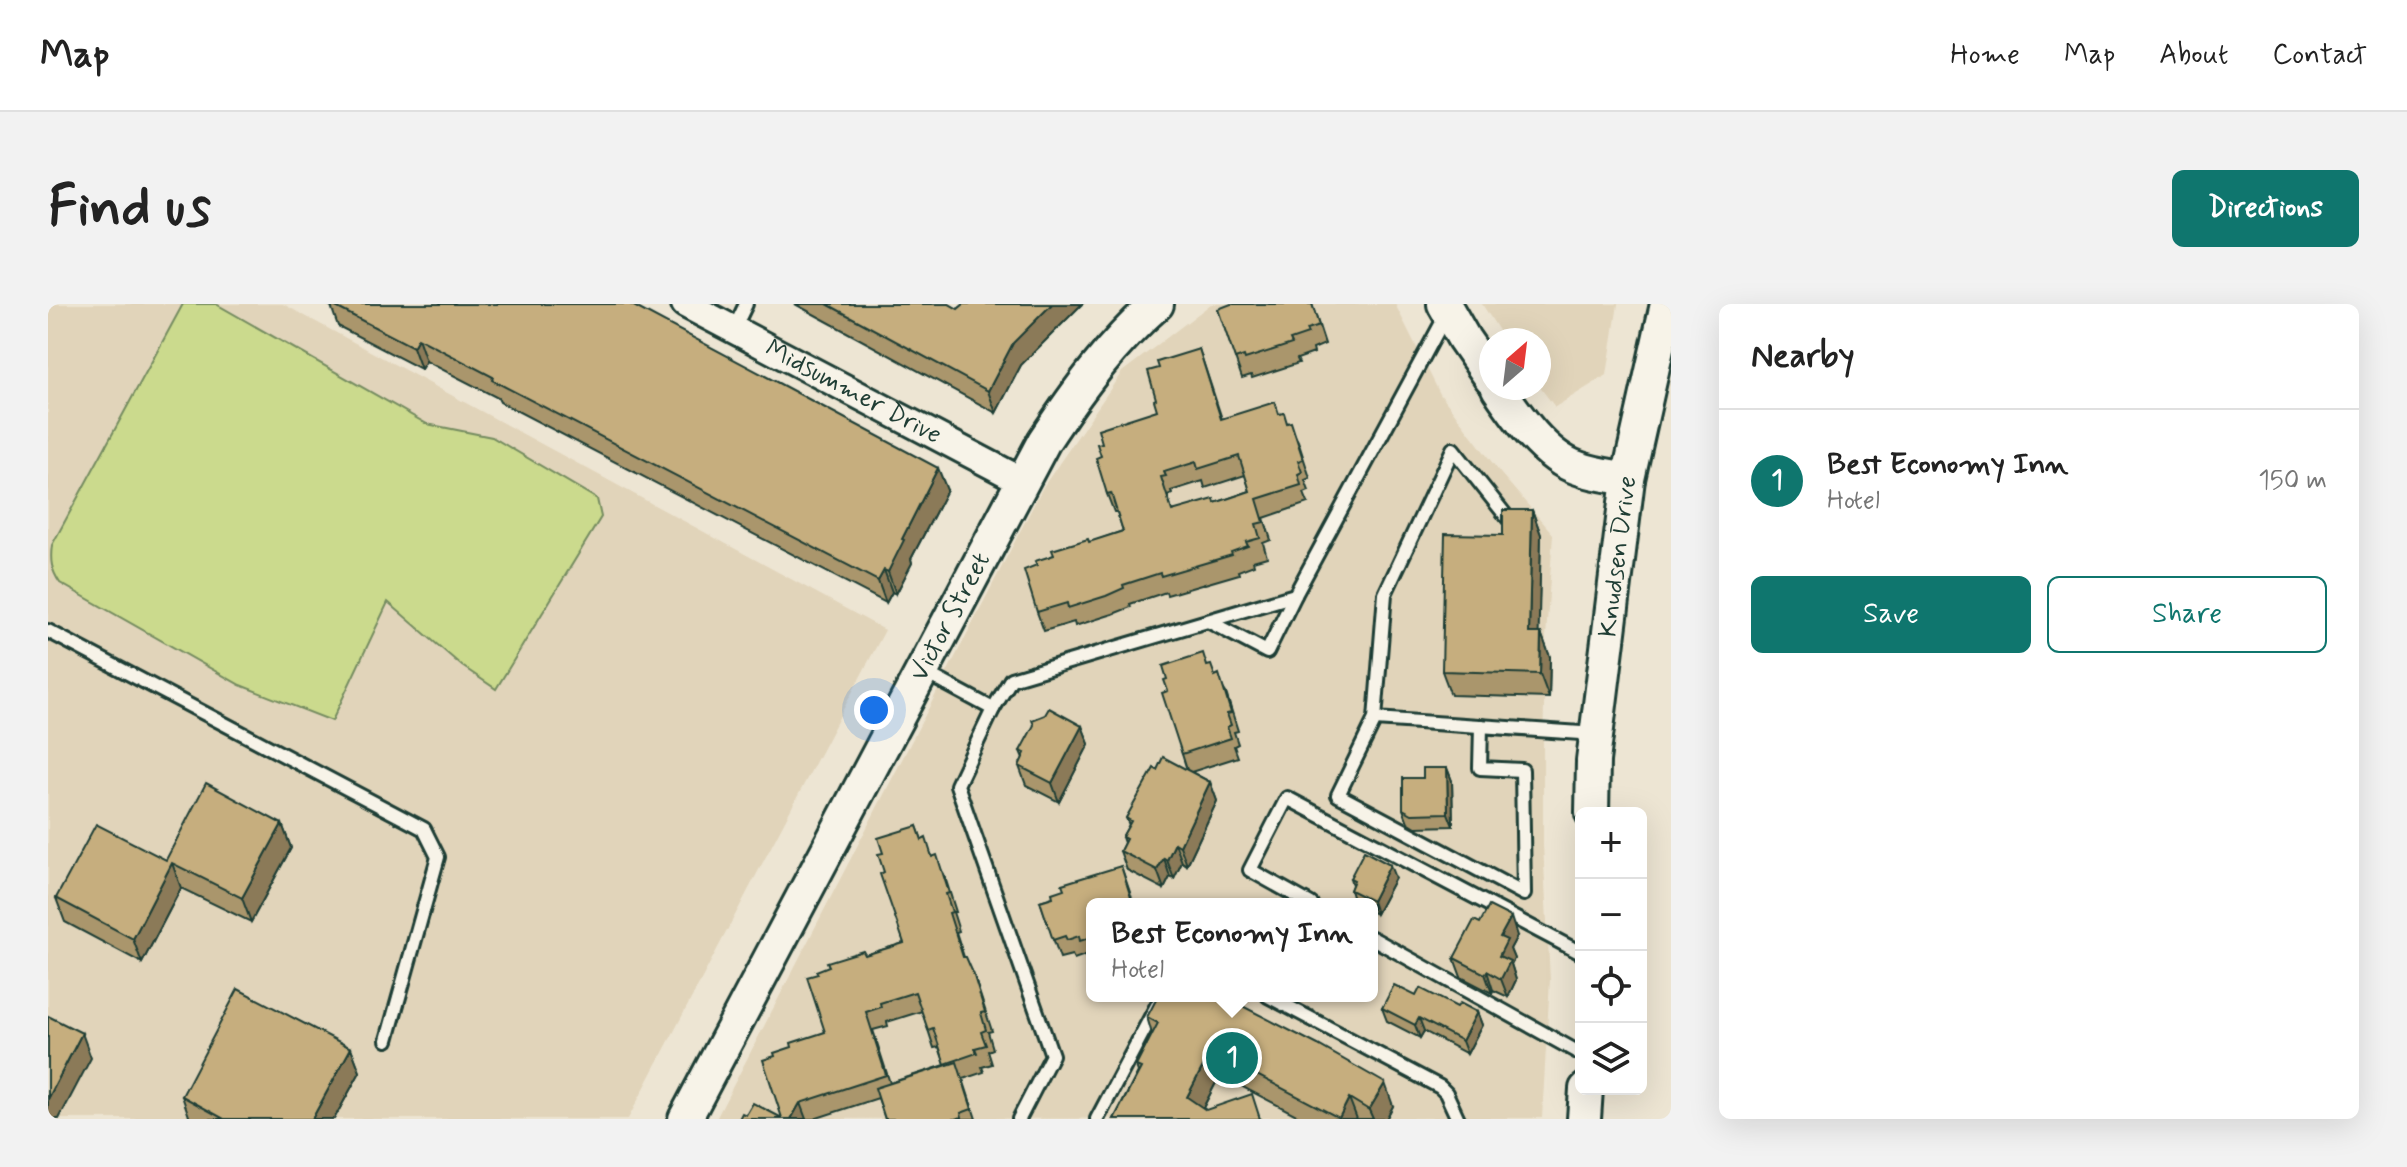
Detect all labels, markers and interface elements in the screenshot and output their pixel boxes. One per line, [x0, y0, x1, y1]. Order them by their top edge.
text: Map [40, 31, 110, 80]
text: Home [1950, 37, 2020, 74]
text: Map [2064, 37, 2115, 74]
text: About [2159, 37, 2228, 74]
text: Contact [2272, 37, 2367, 74]
button: Directions [2172, 170, 2359, 247]
text: Find us [48, 172, 211, 245]
north arrow [1479, 328, 1551, 400]
street label: Midsummer Drive [759, 332, 947, 453]
text: Nearby [1751, 334, 1855, 379]
text: Best Economy Inn [1827, 445, 2068, 484]
text: 1 [1771, 464, 1783, 498]
text: 150 m [2258, 464, 2327, 498]
street label: Knudsen Drive [1591, 474, 1645, 639]
text: Hotel [1827, 484, 1880, 518]
street label: Victor Street [903, 547, 999, 687]
button: Save [1751, 576, 2031, 653]
button: Share [2047, 576, 2327, 653]
your location [854, 690, 894, 730]
map controls [1575, 807, 1647, 1095]
button: + [1575, 807, 1647, 879]
button: − [1575, 879, 1647, 951]
popup [1086, 898, 1378, 1002]
text: Best Economy Inn [1111, 914, 1353, 953]
button: locate [1575, 951, 1647, 1023]
text: Hotel [1111, 953, 1164, 987]
button: layers [1575, 1023, 1647, 1095]
pin: 1 [1206, 1028, 1258, 1088]

